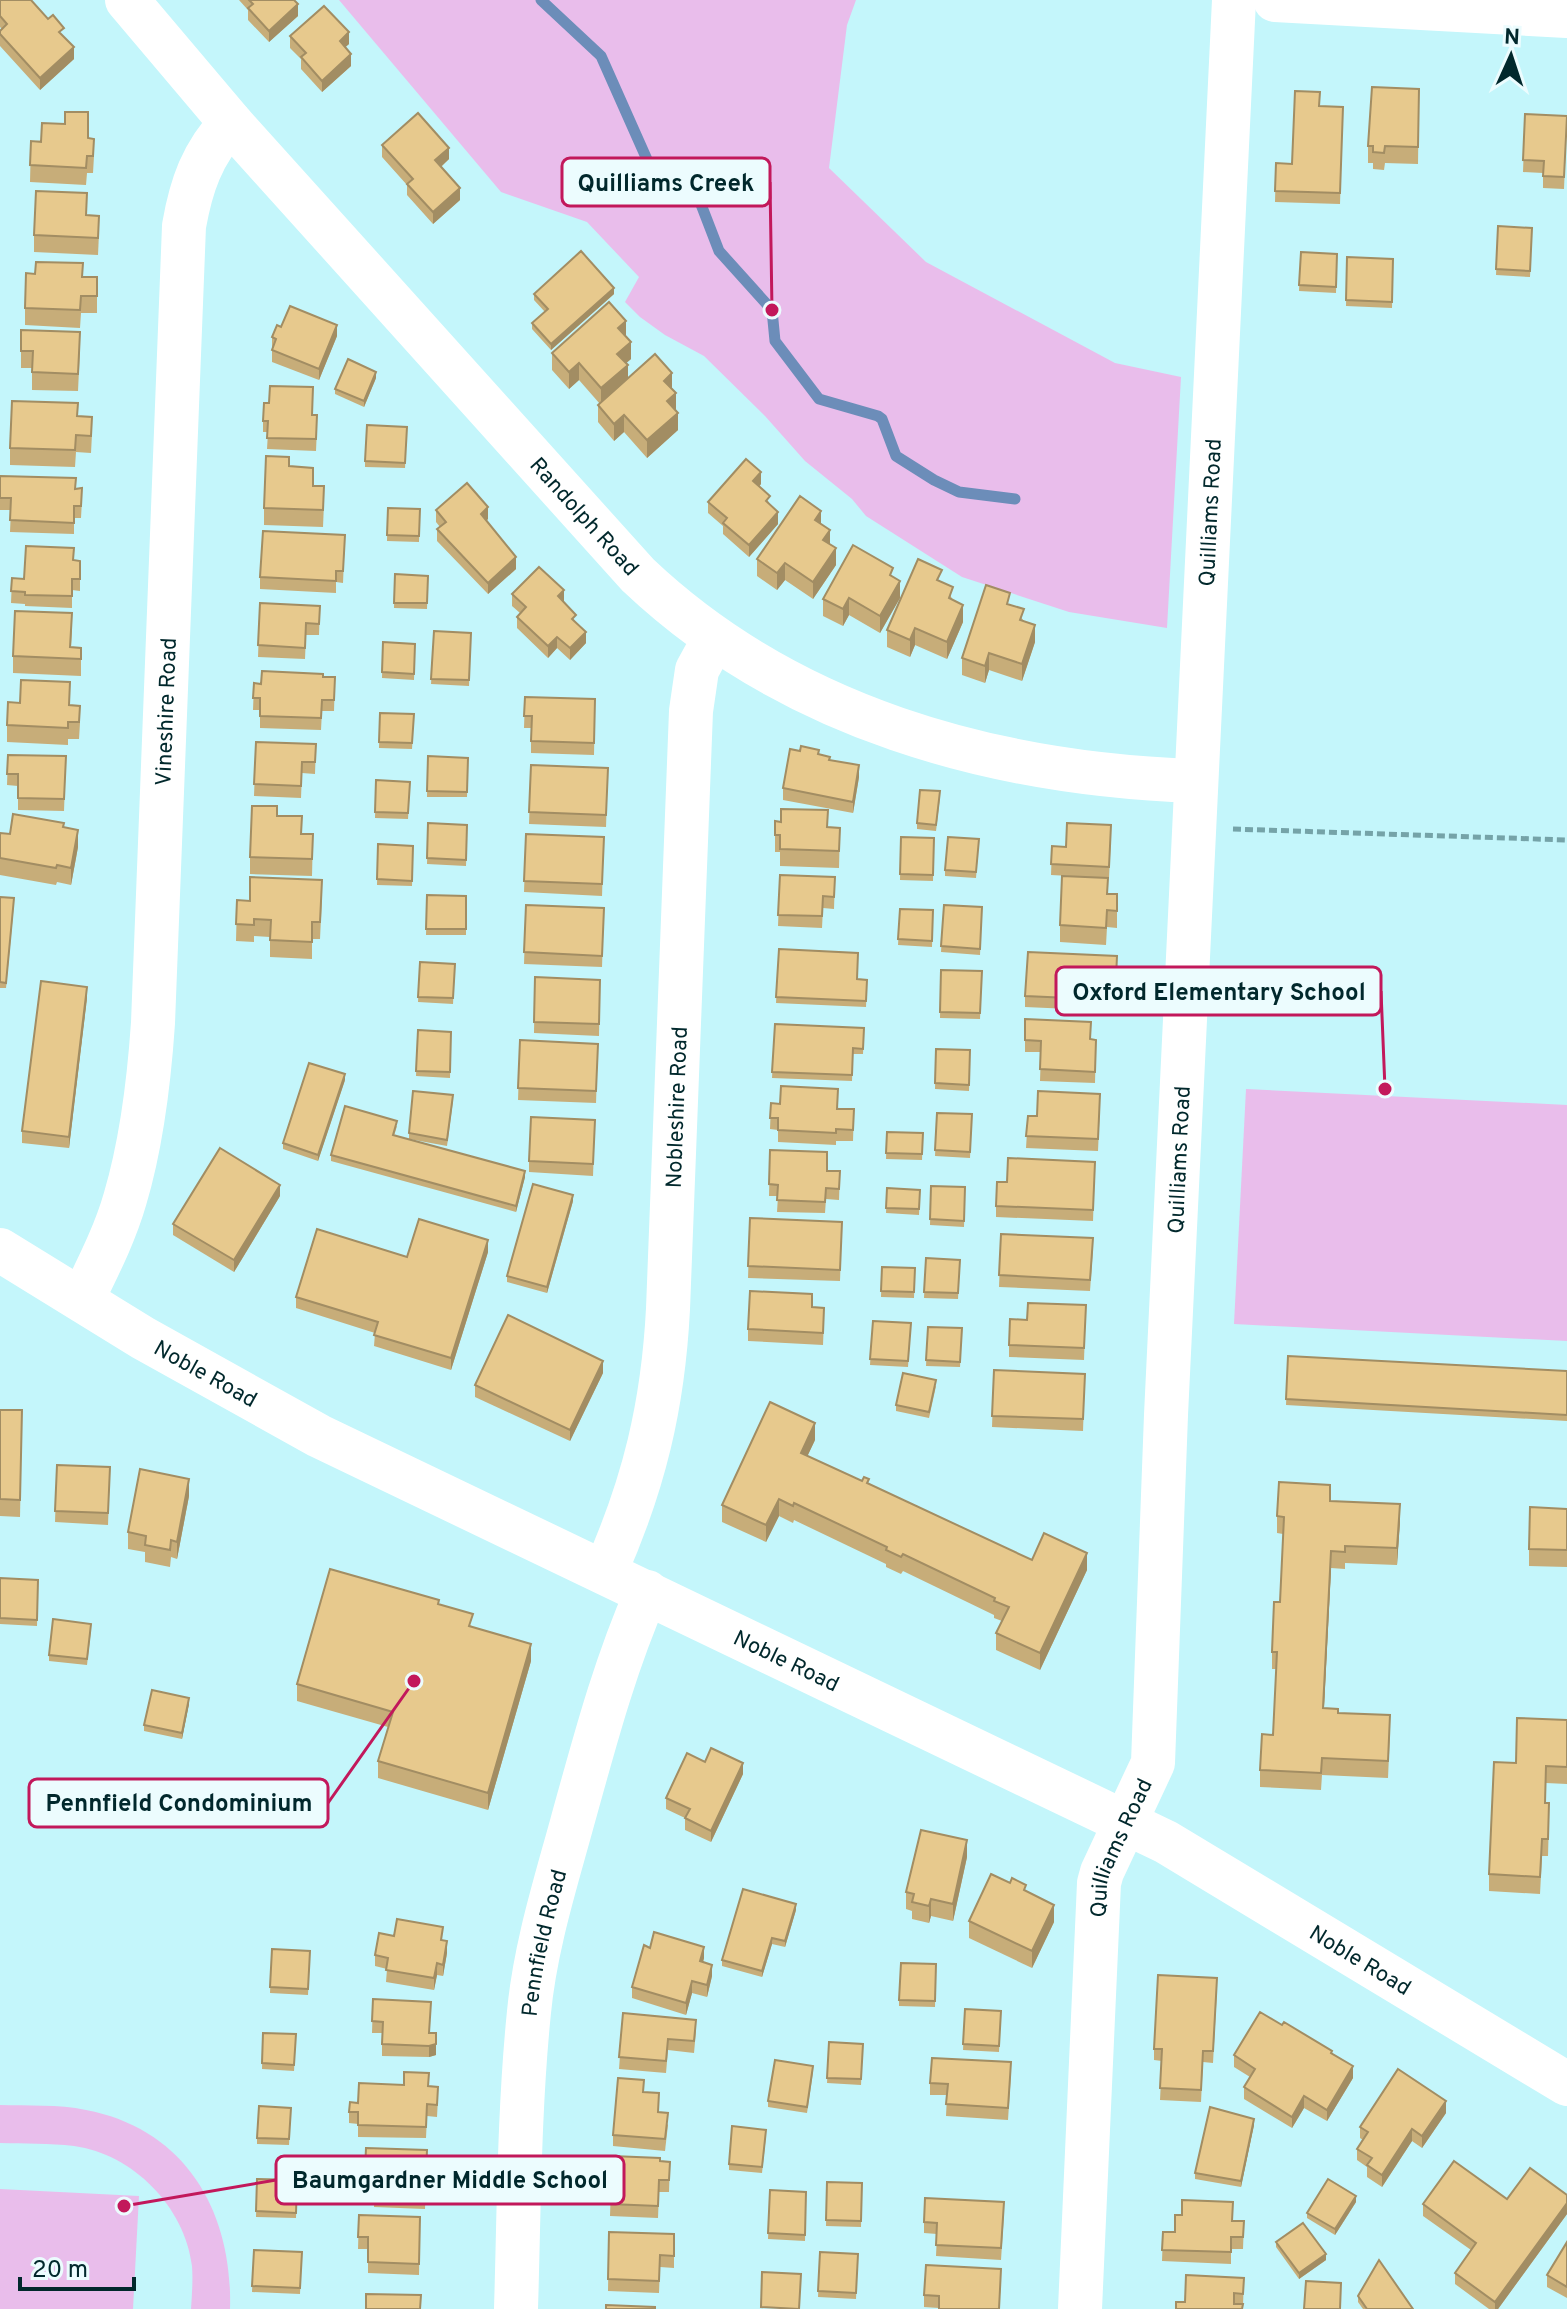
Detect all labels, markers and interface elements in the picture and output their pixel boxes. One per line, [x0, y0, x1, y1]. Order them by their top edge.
north arrow [1471, 16, 1551, 96]
text: N [1503, 25, 1521, 52]
callout: Quilliams Creek [562, 158, 770, 206]
text: Quilliams Creek [578, 170, 754, 200]
street label: Quilliams Road [1195, 438, 1229, 587]
street label: Randolph Road [523, 453, 643, 583]
street label: Vineshire Road [151, 637, 184, 787]
callout: Oxford Elementary School [1056, 967, 1381, 1015]
text: Oxford Elementary School [1072, 979, 1366, 1009]
street label: Nobleshire Road [662, 1026, 695, 1189]
street label: Quilliams Road [1164, 1085, 1198, 1234]
street label: Noble Road [148, 1336, 261, 1415]
street label: Noble Road [728, 1626, 843, 1699]
street label: Quilliams Road [1086, 1775, 1160, 1918]
callout: Pennfield Condominium [29, 1779, 328, 1827]
text: Pennfield Condominium [46, 1790, 312, 1820]
street label: Pennfield Road [518, 1867, 574, 2018]
street label: Noble Road [1304, 1921, 1415, 2003]
callout: Baumgardner Middle School [276, 2156, 624, 2204]
text: Baumgardner Middle School [292, 2167, 608, 2197]
scale bar [20, 2241, 134, 2291]
text: 20 m [32, 2256, 88, 2286]

